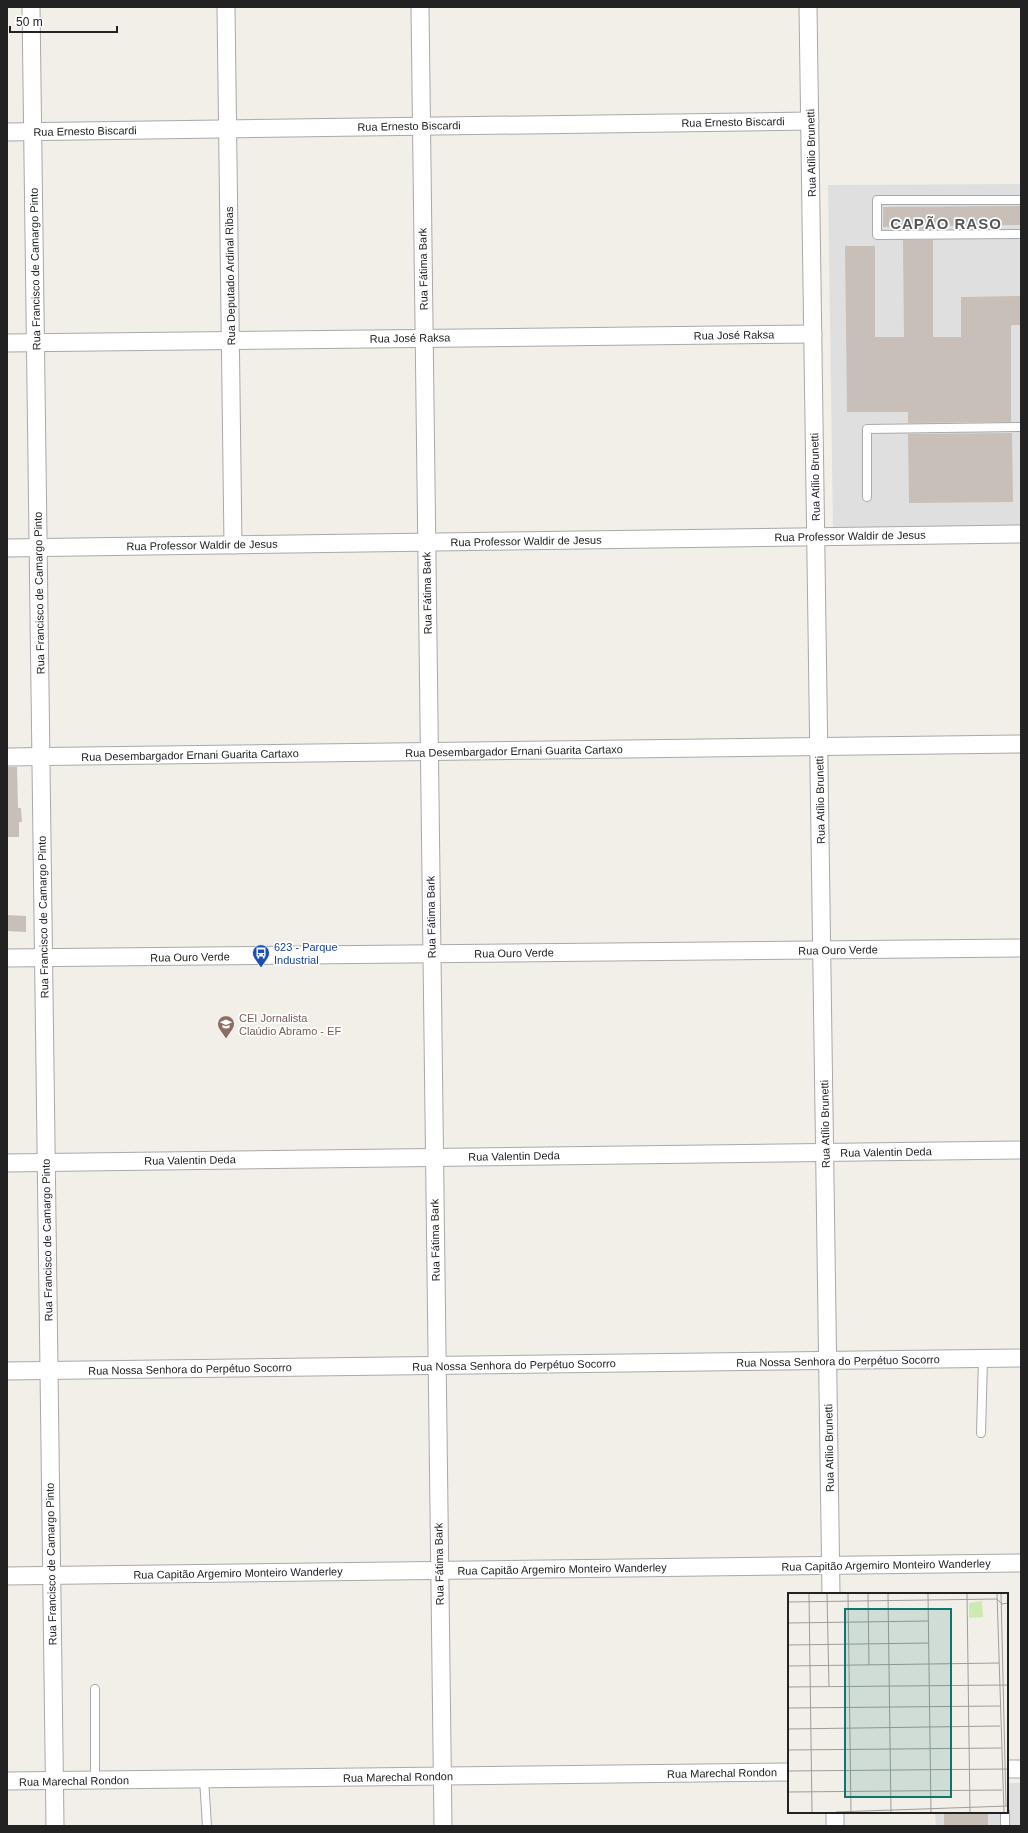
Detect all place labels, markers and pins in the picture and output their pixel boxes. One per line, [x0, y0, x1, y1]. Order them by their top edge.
place label: 623 - Parque Industrial [274, 941, 338, 966]
bus stop icon: 623 - Parque Industrial [251, 943, 271, 968]
place label: CEI Jornalista Claúdio Abramo - EF [239, 1012, 341, 1037]
school or university icon: CEI Jornalista Claúdio Abramo - EF [216, 1014, 236, 1039]

